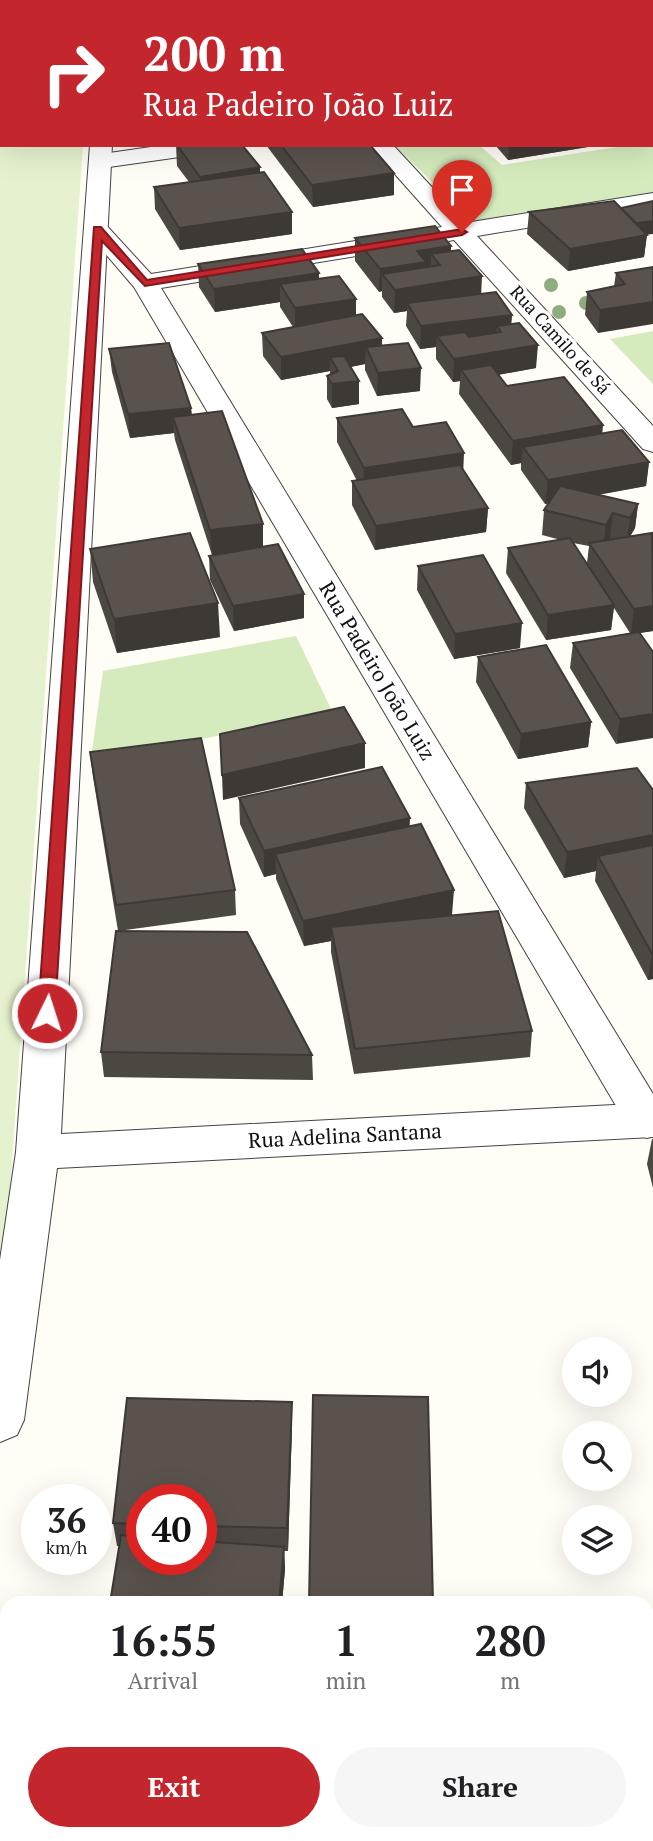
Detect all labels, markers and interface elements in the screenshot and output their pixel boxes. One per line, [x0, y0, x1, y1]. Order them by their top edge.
text: 200 m [143, 20, 285, 85]
icon: right [28, 28, 119, 119]
text: Rua Padeiro João Luiz [143, 83, 454, 125]
pin [432, 160, 492, 232]
icon: arrive [443, 171, 481, 209]
street label: Rua Camilo de Sá [505, 280, 616, 399]
street label: Rua Padeiro João Luiz [313, 576, 442, 765]
position arrow [10, 976, 84, 1050]
street label: Rua Adelina Santana [247, 1116, 443, 1154]
map controls [562, 1337, 632, 1575]
button: sound [562, 1337, 632, 1407]
button: search [562, 1421, 632, 1491]
speed limit sign: 40 [126, 1484, 217, 1575]
text: 36 [47, 1497, 86, 1543]
button: layers [562, 1505, 632, 1575]
text: km/h [46, 1535, 87, 1559]
text: 16:55 [108, 1612, 218, 1668]
text: 1 [334, 1612, 358, 1668]
text: 280 [475, 1612, 546, 1668]
text: Arrival [128, 1665, 198, 1696]
text: min [326, 1665, 366, 1696]
text: m [500, 1665, 520, 1696]
button: Exit [28, 1747, 320, 1827]
button: Share [334, 1747, 626, 1827]

